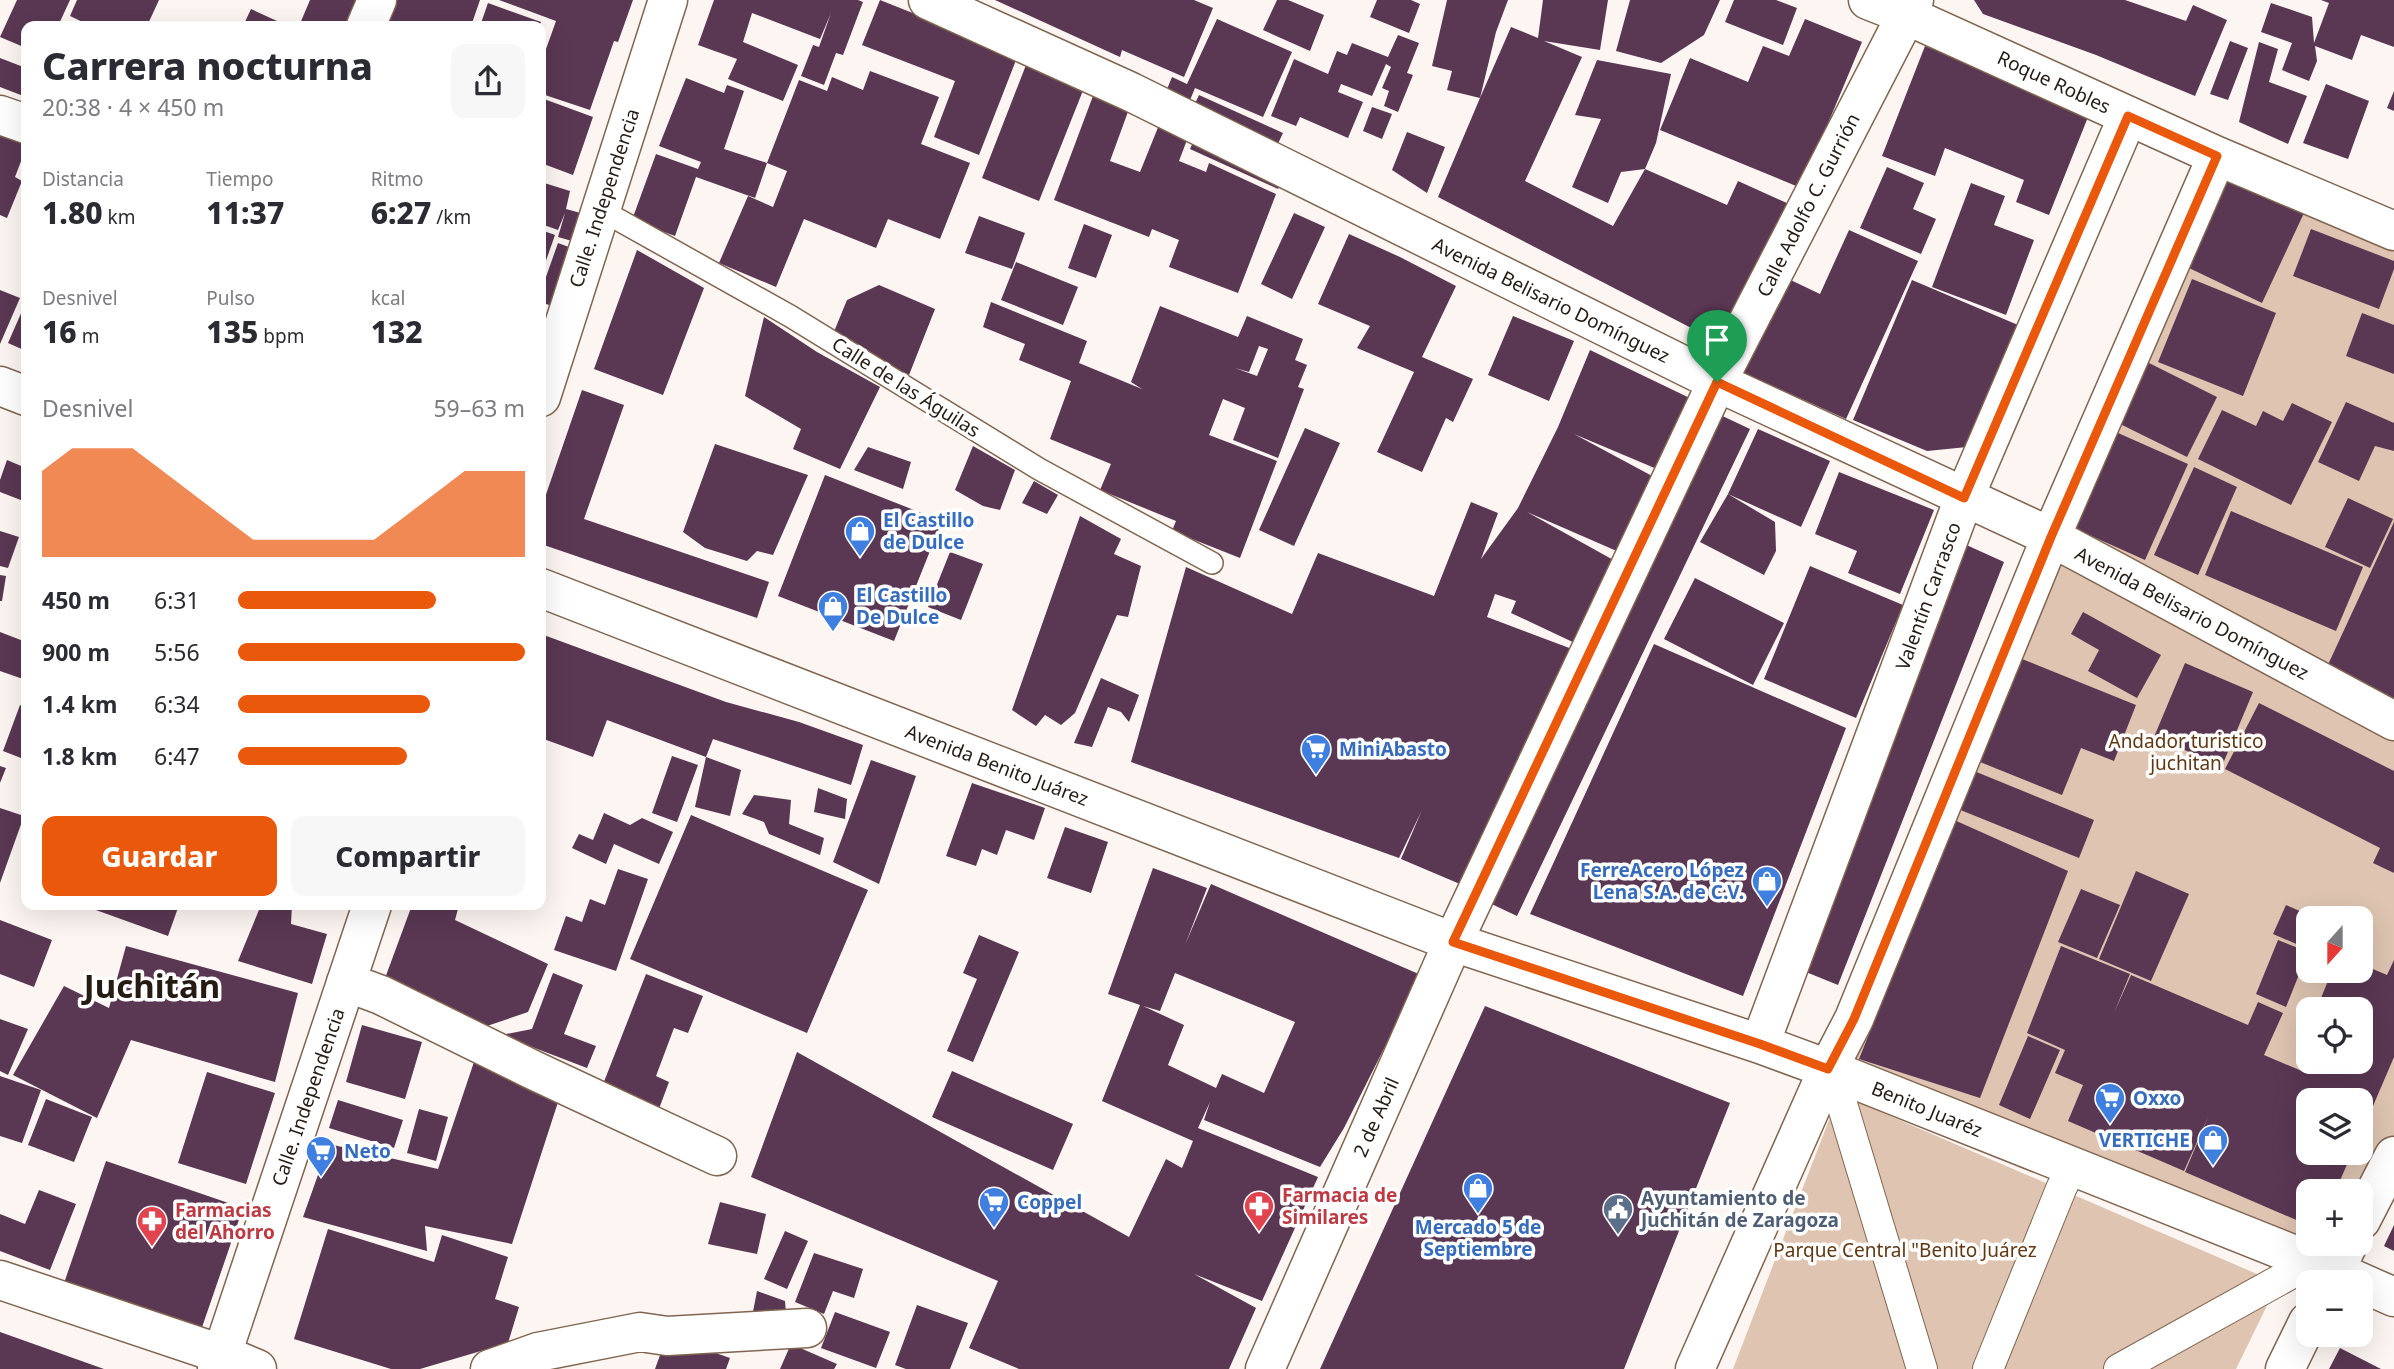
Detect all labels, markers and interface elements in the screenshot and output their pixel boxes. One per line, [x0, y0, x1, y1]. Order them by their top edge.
text: Carrera nocturna [42, 39, 373, 91]
button: share [451, 44, 525, 118]
street label: Roque Robles [1993, 44, 2115, 120]
text: 20:38 · 4 × 450 m [42, 91, 224, 123]
street label: Calle. Independencia [563, 105, 645, 291]
street label: Calle Adolfo C. Gurrión [1750, 109, 1866, 301]
text: Distancia [42, 166, 124, 192]
text: Tiempo [206, 166, 273, 192]
text: Ritmo [371, 166, 424, 192]
text: 1.80 [42, 192, 103, 233]
text: 11:37 [206, 192, 284, 233]
text: 6:27 [371, 192, 431, 233]
text: km [103, 204, 135, 230]
text: /km [431, 204, 471, 230]
street label: Avenida Belisario Domínguez [1428, 231, 1674, 369]
text: Desnivel [42, 285, 118, 311]
text: Pulso [206, 285, 255, 311]
text: kcal [371, 285, 405, 311]
pin [1687, 310, 1747, 382]
text: 16 [42, 311, 77, 352]
text: 135 [206, 311, 258, 352]
text: 132 [371, 311, 423, 352]
icon: arrive [1698, 321, 1736, 359]
text: m [77, 323, 99, 349]
text: bpm [258, 323, 304, 349]
street label: Calle de las Águilas [827, 331, 985, 443]
text: Desnivel [42, 392, 134, 424]
text: 59–63 m [433, 392, 525, 424]
place label: El Castillo de Dulce [883, 507, 975, 555]
shop icon: El Castillo de Dulce [843, 514, 877, 558]
street label: Valentín Carrasco [1889, 518, 1967, 674]
street label: Avenida Belisario Domínguez [2071, 540, 2313, 686]
place label: El Castillo De Dulce [856, 582, 948, 630]
text: 450 m [42, 584, 110, 616]
text: 6:31 [154, 584, 200, 616]
shop icon: El Castillo De Dulce [816, 589, 850, 633]
text: 900 m [42, 636, 110, 668]
text: 5:56 [154, 636, 200, 668]
text: 1.4 km [42, 688, 117, 720]
text: 6:34 [154, 688, 200, 720]
street label: Avenida Benito Juárez [902, 718, 1092, 812]
park label: Andador turistico juchitan [2108, 728, 2264, 776]
supermarket icon: MiniAbasto [1299, 732, 1333, 776]
place label: MiniAbasto [1339, 736, 1447, 762]
text: 1.8 km [42, 740, 117, 772]
text: 6:47 [154, 740, 200, 772]
button: Guardar [42, 816, 277, 896]
button: Compartir [291, 816, 525, 896]
place label: FerreAcero López Lena S.A. de C.V. [1580, 857, 1744, 905]
shop icon: FerreAcero López Lena S.A. de C.V. [1750, 864, 1784, 908]
north arrow [2296, 906, 2373, 984]
map controls [2296, 906, 2373, 1347]
district label: Juchitán [81, 963, 220, 1008]
button: locate [2296, 997, 2373, 1074]
street label: Calle. Independencia [265, 1004, 351, 1190]
street label: 2 de Abril [1347, 1073, 1405, 1161]
street label: Benito Juaréz [1868, 1075, 1986, 1143]
supermarket icon: Oxxo [2093, 1081, 2127, 1125]
place label: Oxxo [2133, 1085, 2182, 1111]
button: layers [2296, 1088, 2373, 1165]
shop icon: VERTICHE [2196, 1123, 2230, 1167]
place label: VERTICHE [2099, 1127, 2190, 1153]
supermarket icon: Neto [304, 1134, 338, 1178]
place label: Neto [344, 1138, 391, 1164]
shop icon: Mercado 5 de Septiembre [1461, 1171, 1495, 1215]
button: + [2296, 1179, 2373, 1256]
place label: Farmacia de Similares [1282, 1182, 1397, 1230]
supermarket icon: Coppel [977, 1185, 1011, 1229]
place label: Ayuntamiento de Juchitán de Zaragoza [1639, 1185, 1839, 1233]
place label: Coppel [1017, 1189, 1082, 1215]
pharmacy icon: Farmacia de Similares [1242, 1189, 1276, 1233]
public building icon: Ayuntamiento de Juchitán de Zaragoza [1601, 1192, 1635, 1236]
place label: Farmacias del Ahorro [175, 1197, 275, 1245]
pharmacy icon: Farmacias del Ahorro [135, 1204, 169, 1248]
place label: Mercado 5 de Septiembre [1415, 1214, 1541, 1262]
park label: Parque Central "Benito Juárez [1773, 1237, 2037, 1263]
button: − [2296, 1270, 2373, 1347]

